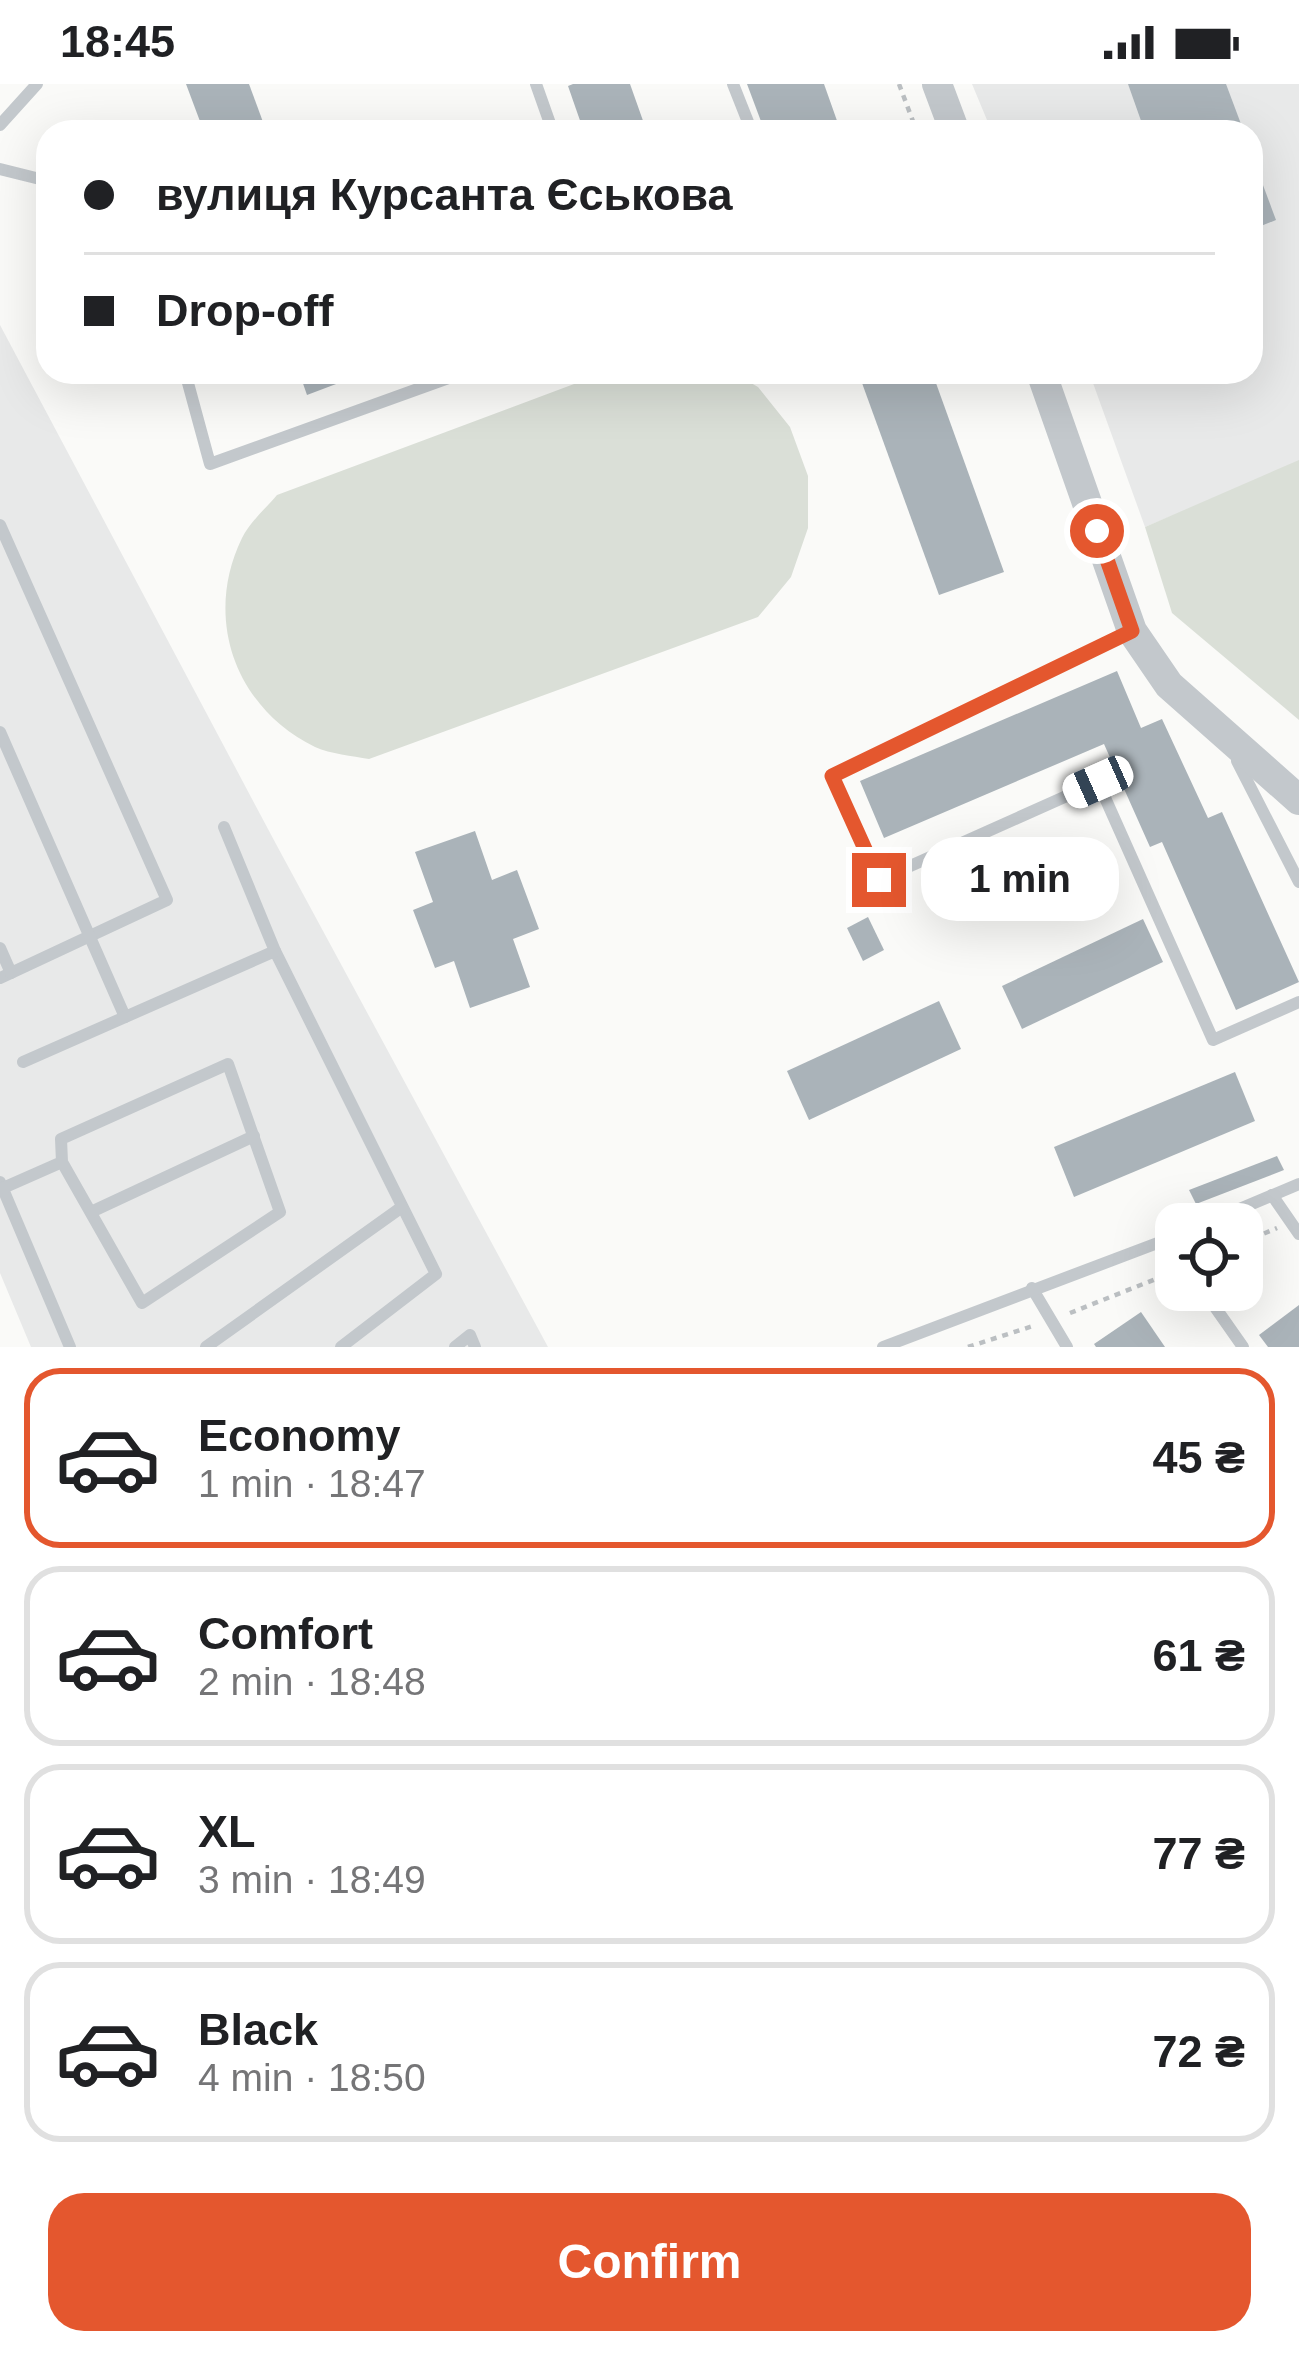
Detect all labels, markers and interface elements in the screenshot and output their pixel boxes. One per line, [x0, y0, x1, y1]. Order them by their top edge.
text: 18:45 [60, 16, 175, 67]
text: вулиця Курсанта Єськова [156, 169, 733, 220]
text: Drop-off [156, 285, 333, 336]
route start [1070, 504, 1124, 558]
car [1058, 751, 1138, 813]
callout: 1 min [921, 838, 1119, 922]
route end [852, 853, 906, 907]
text: 1 min [969, 857, 1071, 900]
map controls [1155, 1203, 1263, 1311]
button: locate [1155, 1203, 1263, 1311]
icon: car [54, 1404, 162, 1512]
text: Economy [198, 1410, 401, 1461]
text: 45 ₴ [1152, 1432, 1245, 1483]
text: 1 min · 18:47 [198, 1462, 426, 1505]
icon: car [54, 1602, 162, 1710]
text: Comfort [198, 1608, 373, 1659]
text: 61 ₴ [1152, 1630, 1245, 1681]
text: 2 min · 18:48 [198, 1660, 426, 1703]
icon: car [54, 1800, 162, 1908]
text: XL [198, 1806, 256, 1857]
text: 77 ₴ [1152, 1828, 1245, 1879]
text: 3 min · 18:49 [198, 1858, 426, 1901]
icon: car [54, 1998, 162, 2106]
text: Black [198, 2004, 318, 2055]
text: 72 ₴ [1152, 2026, 1245, 2077]
text: 4 min · 18:50 [198, 2056, 426, 2099]
button: Confirm [48, 2193, 1251, 2331]

